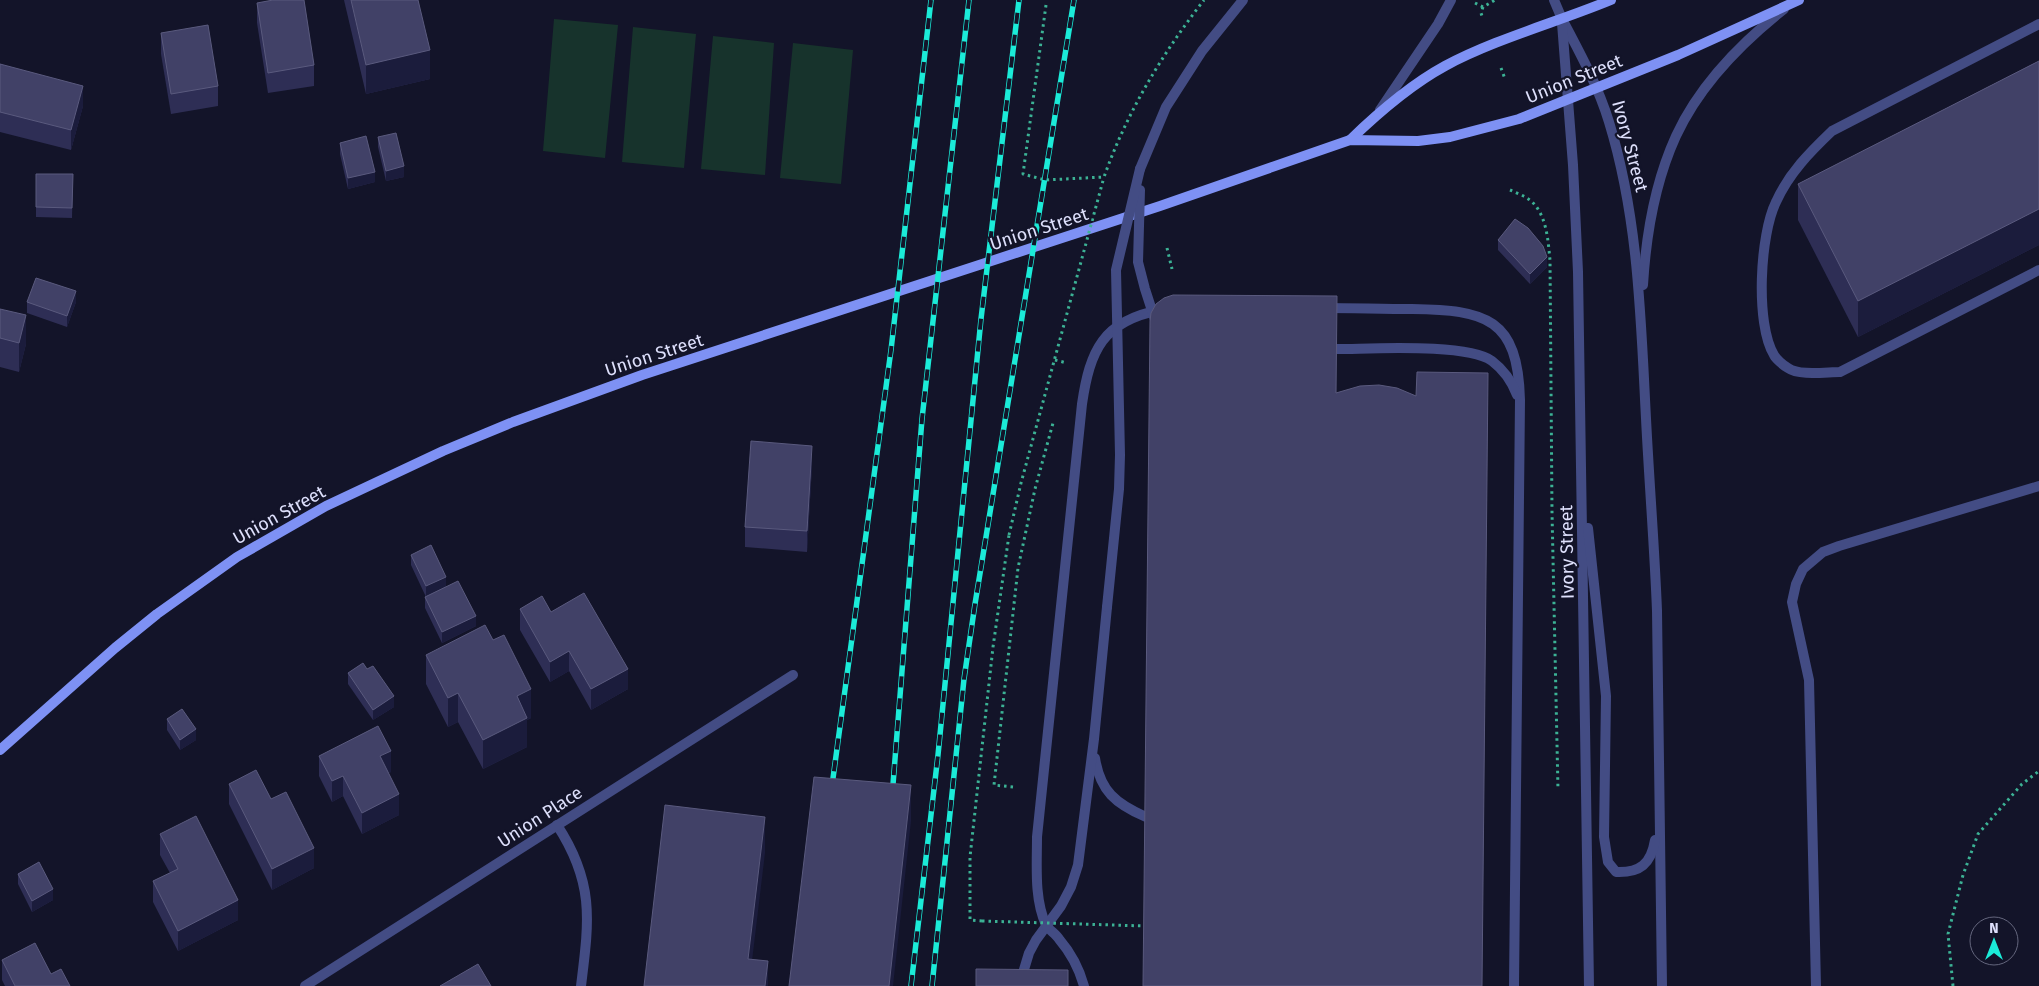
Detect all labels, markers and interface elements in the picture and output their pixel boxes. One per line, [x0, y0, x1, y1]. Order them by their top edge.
street label: Union Street [1522, 49, 1626, 108]
street label: Ivory Street [1607, 98, 1653, 195]
street label: Union Street [987, 203, 1091, 255]
street label: Union Street [602, 329, 706, 381]
street label: Union Street [229, 480, 329, 549]
street label: Ivory Street [1555, 504, 1579, 599]
street label: Union Place [493, 781, 587, 853]
north arrow [1969, 916, 2019, 966]
text: N [1989, 920, 1999, 937]

